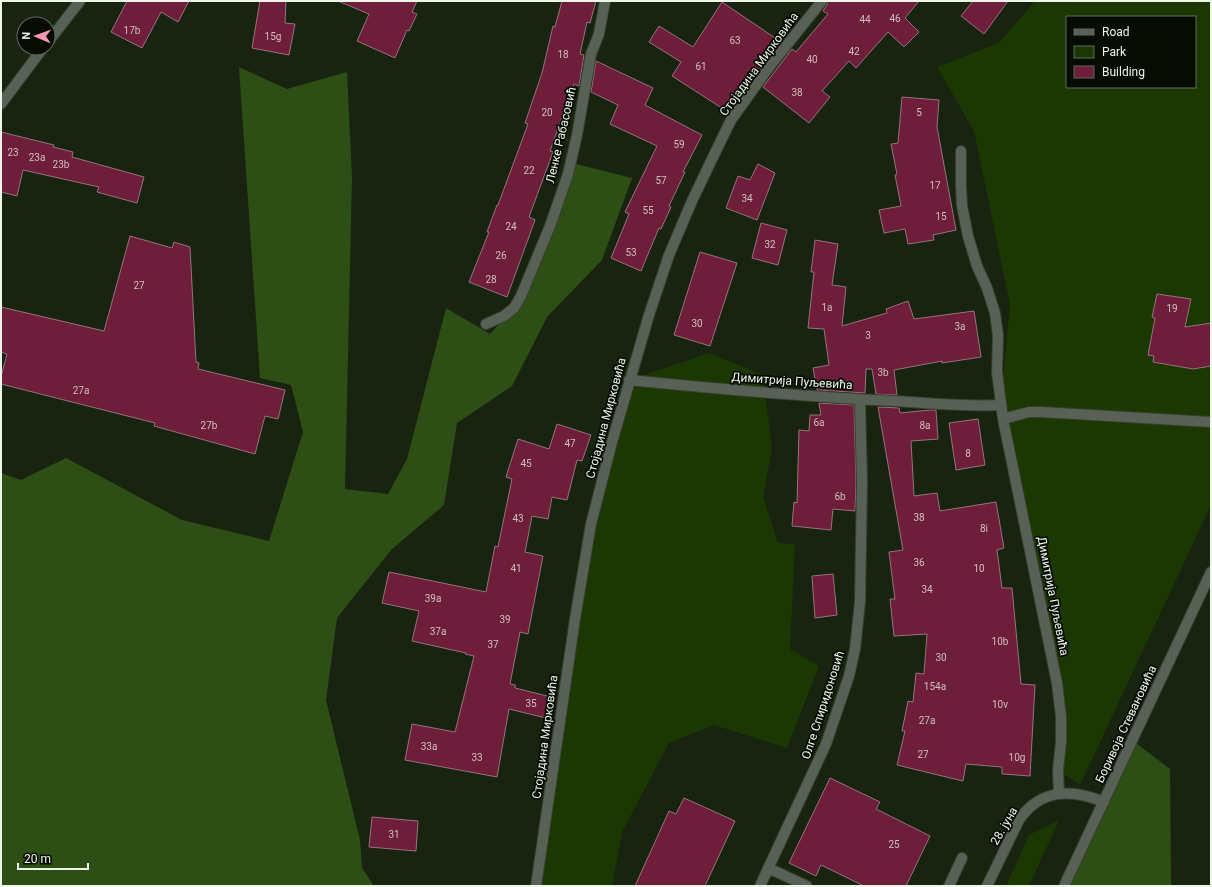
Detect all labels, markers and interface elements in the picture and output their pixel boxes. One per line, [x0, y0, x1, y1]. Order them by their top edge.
street label: Стојадина Мирковића [717, 9, 801, 119]
house number: 46 [889, 13, 901, 24]
house number: 44 [859, 14, 871, 25]
north arrow [16, 16, 56, 56]
legend [1066, 16, 1196, 88]
house number: 17b [124, 25, 141, 36]
text: Road [1102, 25, 1130, 39]
text: N [20, 31, 33, 40]
house number: 15g [265, 31, 281, 42]
house number: 63 [729, 35, 741, 46]
text: Park [1102, 45, 1127, 59]
house number: 42 [848, 46, 860, 57]
house number: 18 [557, 49, 569, 60]
house number: 40 [806, 54, 818, 65]
house number: 61 [695, 61, 707, 72]
text: Building [1102, 65, 1145, 79]
street label: Ленке Рабасовић [543, 85, 579, 185]
house number: 38 [791, 87, 803, 98]
house number: 20 [541, 107, 553, 118]
house number: 5 [916, 107, 922, 118]
house number: 59 [673, 139, 685, 150]
house number: 23 [7, 147, 19, 158]
house number: 23a [29, 152, 45, 163]
house number: 23b [53, 159, 70, 170]
house number: 22 [523, 165, 535, 176]
house number: 57 [655, 175, 667, 186]
house number: 17 [929, 180, 941, 191]
house number: 34 [741, 193, 753, 204]
house number: 55 [642, 205, 654, 216]
house number: 15 [935, 211, 947, 222]
house number: 24 [505, 221, 517, 232]
house number: 32 [764, 239, 776, 250]
house number: 53 [625, 247, 637, 258]
house number: 26 [495, 250, 507, 261]
house number: 28 [485, 274, 497, 285]
house number: 27 [133, 280, 145, 291]
house number: 1a [821, 302, 833, 313]
house number: 19 [1166, 303, 1178, 314]
house number: 30 [691, 318, 703, 329]
house number: 3a [954, 321, 966, 332]
house number: 3 [865, 330, 871, 341]
street label: Стојадина Мирковића [583, 356, 629, 480]
house number: 3b [877, 367, 889, 378]
street label: Димитрија Пуљевића [731, 370, 853, 392]
house number: 27a [73, 385, 89, 396]
house number: 6a [813, 417, 825, 428]
house number: 27b [201, 420, 218, 431]
house number: 8a [919, 420, 931, 431]
house number: 47 [564, 438, 576, 449]
house number: 8 [965, 448, 971, 459]
house number: 45 [520, 458, 532, 469]
house number: 6b [834, 491, 846, 502]
house number: 38 [913, 512, 925, 523]
house number: 43 [512, 513, 524, 524]
house number: 8i [980, 523, 988, 534]
street label: Димитрија Пуљевића [1035, 535, 1071, 657]
house number: 36 [913, 557, 925, 568]
house number: 41 [510, 563, 522, 574]
house number: 10 [973, 563, 985, 574]
house number: 34 [921, 584, 933, 595]
house number: 39a [425, 593, 441, 604]
house number: 39 [499, 614, 511, 625]
house number: 37a [430, 626, 446, 637]
house number: 10b [992, 636, 1009, 647]
house number: 37 [487, 639, 499, 650]
street label: Олге Спиридоновић [799, 649, 847, 761]
house number: 30 [935, 652, 947, 663]
street label: Боривоја Стевановића [1093, 663, 1159, 785]
street label: Стојадина Мирковића [529, 674, 561, 800]
house number: 154a [924, 681, 946, 692]
house number: 35 [525, 698, 537, 709]
house number: 10v [992, 699, 1008, 710]
house number: 27a [919, 715, 935, 726]
house number: 33a [421, 741, 437, 752]
house number: 27 [917, 749, 929, 760]
house number: 33 [471, 752, 483, 763]
house number: 10g [1009, 752, 1025, 763]
street label: 28. јуна [988, 804, 1020, 848]
house number: 31 [388, 829, 400, 840]
house number: 25 [888, 839, 900, 850]
scale bar [18, 845, 88, 871]
text: 20 m [24, 852, 51, 866]

